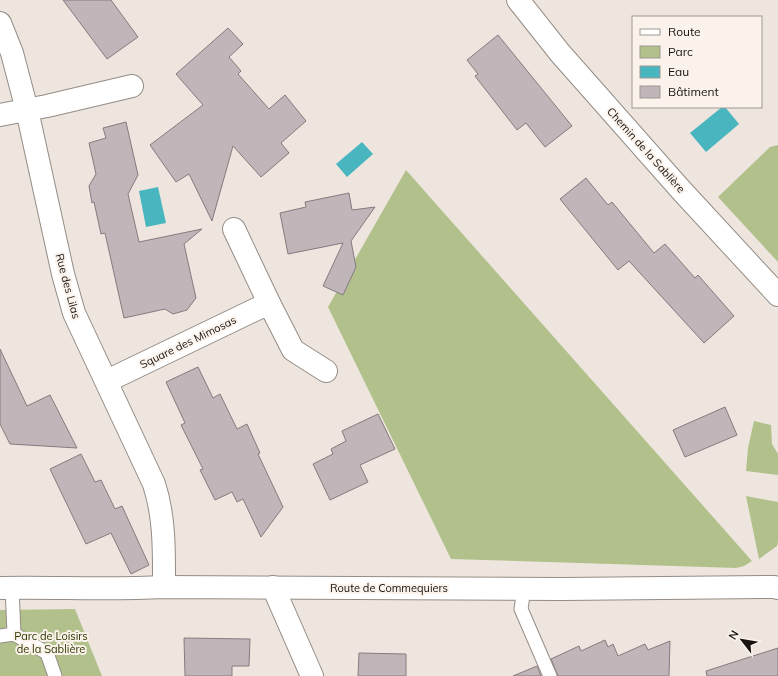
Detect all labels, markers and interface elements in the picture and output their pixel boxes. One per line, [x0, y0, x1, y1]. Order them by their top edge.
legend [632, 16, 762, 108]
text: Route [668, 24, 701, 39]
text: Parc [668, 44, 693, 59]
text: Eau [668, 64, 689, 79]
text: Bâtiment [668, 84, 719, 99]
street label: Chemin de la Sablière [604, 104, 688, 196]
street label: Rue des Lilas [53, 252, 83, 320]
street label: Square des Mimosas [137, 313, 239, 371]
street label: Route de Commequiers [330, 581, 448, 595]
north arrow [722, 620, 762, 660]
text: N [725, 628, 742, 642]
park label: Parc de Loisirs de la Sablière [14, 629, 88, 656]

